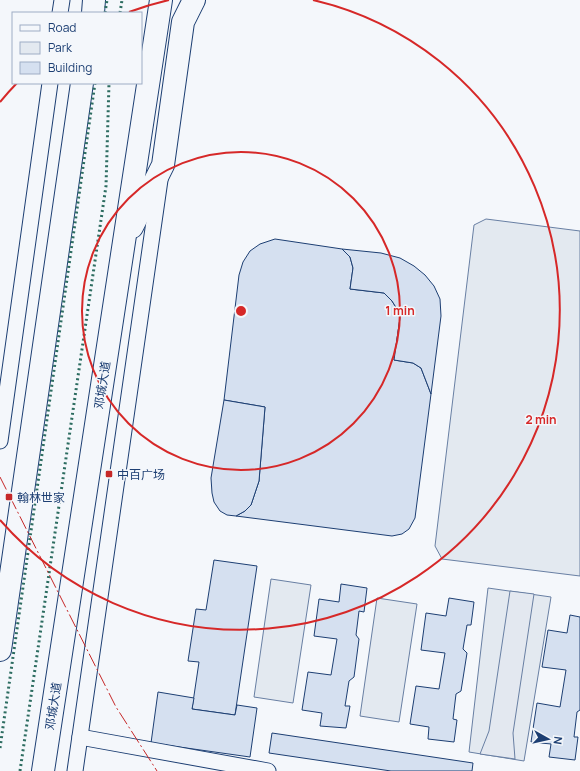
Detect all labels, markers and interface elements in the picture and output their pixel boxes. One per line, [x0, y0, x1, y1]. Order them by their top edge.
legend [12, 12, 142, 84]
text: Road [48, 19, 76, 36]
text: Park [48, 39, 73, 56]
text: Building [48, 59, 92, 76]
text: 1 min [385, 302, 415, 319]
centre of rings [234, 304, 248, 318]
street label: 邓城大道 [90, 360, 114, 410]
text: 2 min [525, 411, 557, 428]
place label: 中百广场 [117, 466, 165, 483]
marker: 中百广场 [104, 469, 114, 479]
place label: 翰林世家 [17, 489, 65, 506]
marker: 翰林世家 [4, 492, 14, 502]
street label: 邓城大道 [41, 681, 65, 731]
north arrow [528, 719, 568, 759]
text: N [550, 736, 566, 746]

